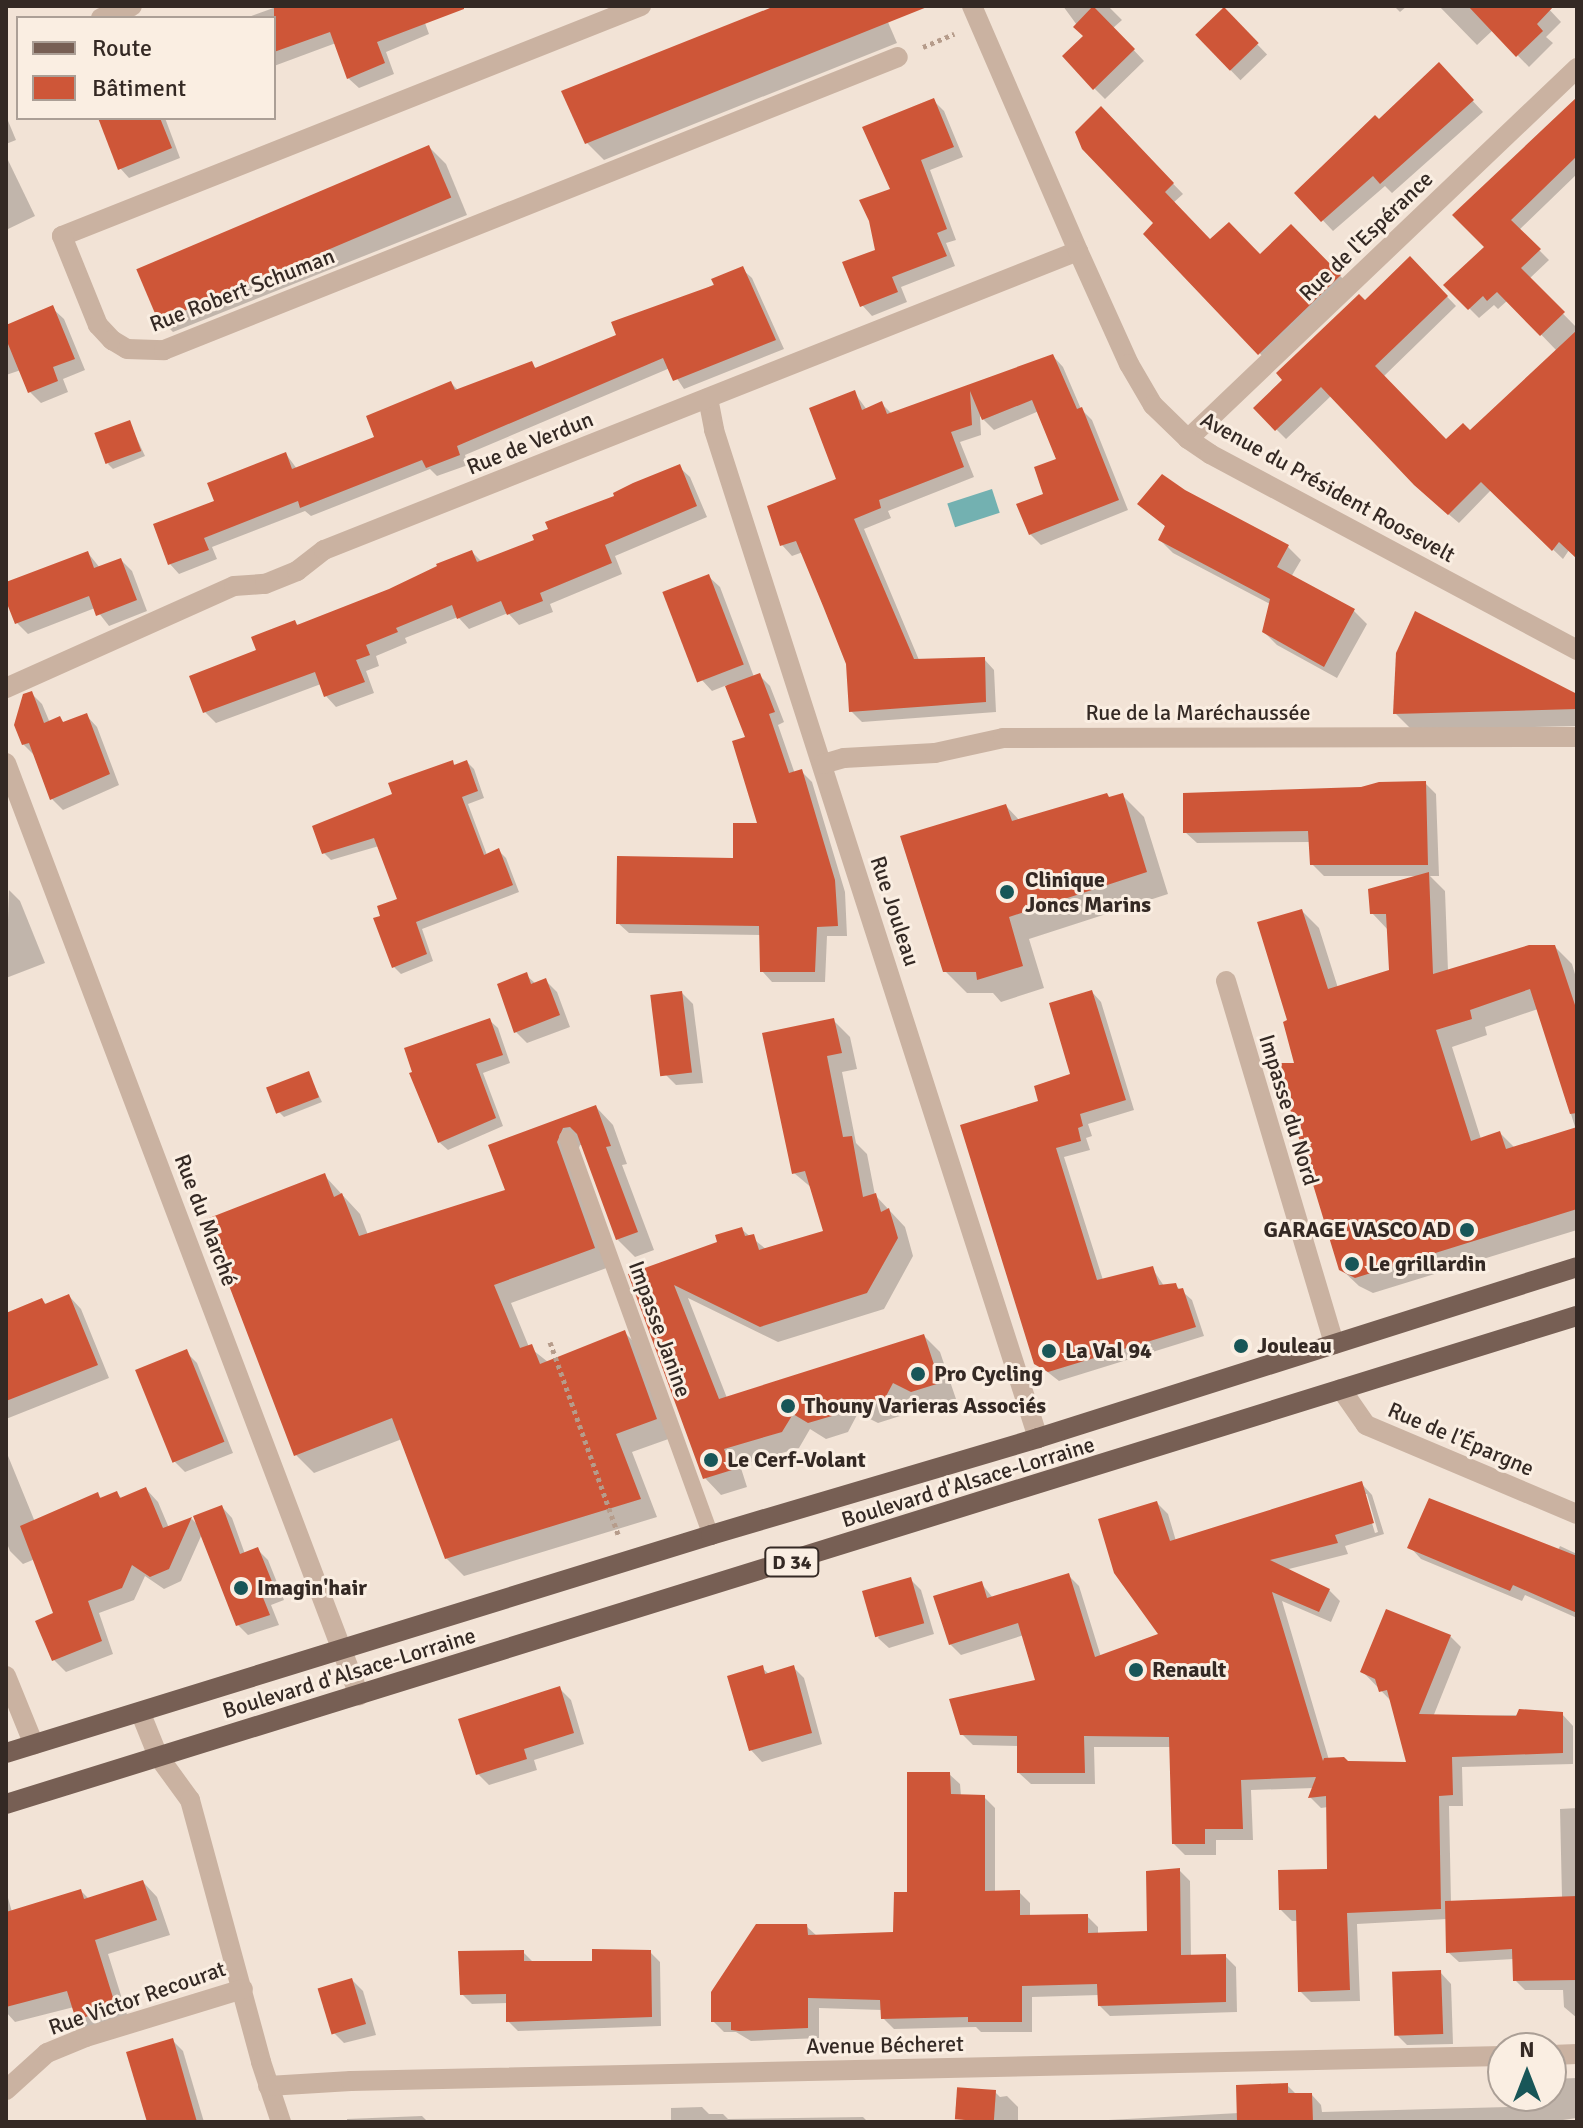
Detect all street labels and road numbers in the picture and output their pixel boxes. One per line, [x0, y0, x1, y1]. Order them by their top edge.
street label: Rue de l'Espérance [1294, 166, 1438, 306]
street label: Rue Robert Schuman [146, 243, 338, 337]
street label: Rue de Verdun [463, 406, 597, 480]
street label: Avenue du Président Roosevelt [1196, 406, 1460, 568]
street label: Rue de la Maréchaussée [1086, 700, 1310, 726]
street label: Rue Jouleau [865, 853, 925, 969]
street label: Impasse du Nord [1254, 1031, 1324, 1189]
street label: Rue du Marché [169, 1150, 243, 1290]
street label: Impasse Janine [623, 1257, 697, 1401]
street label: Rue de l'Épargne [1384, 1396, 1538, 1482]
street label: Boulevard d'Alsace-Lorraine [838, 1431, 1098, 1533]
road number: D 34 [764, 1546, 820, 1578]
street label: Boulevard d'Alsace-Lorraine [219, 1622, 479, 1724]
street label: Rue Victor Recourat [45, 1955, 229, 2041]
street label: Avenue Bécheret [806, 2030, 964, 2060]

